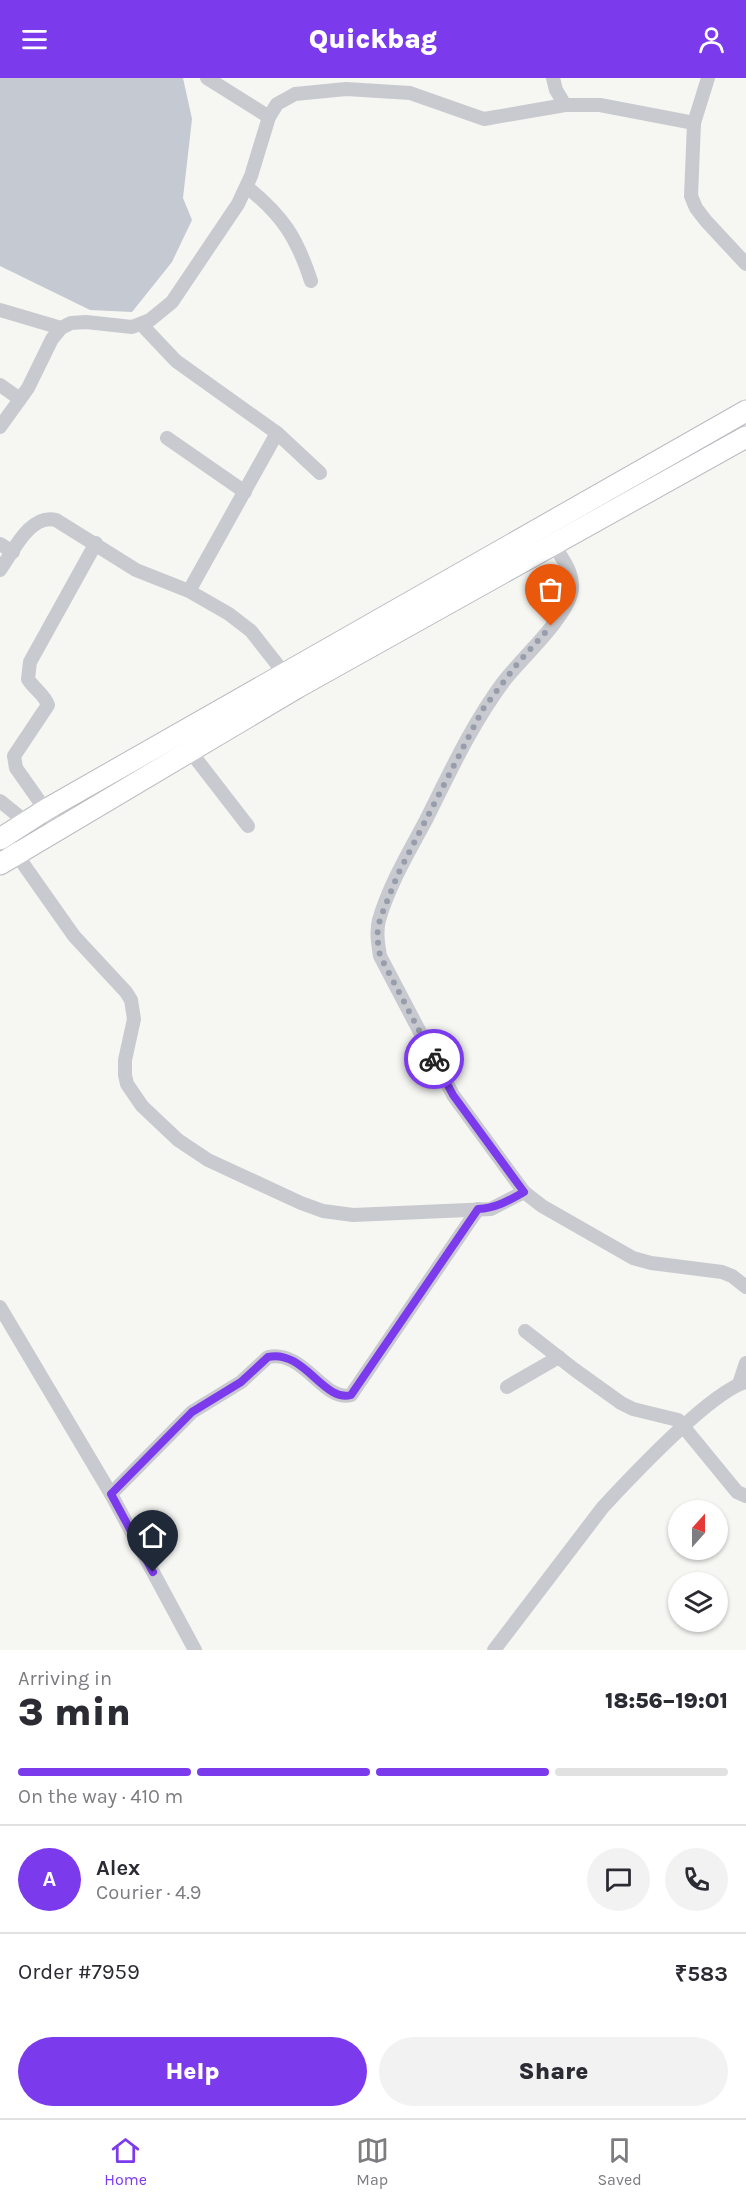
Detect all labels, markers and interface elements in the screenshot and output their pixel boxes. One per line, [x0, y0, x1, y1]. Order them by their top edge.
icon: menu [18, 23, 51, 56]
text: Quickbag [309, 23, 437, 55]
icon: person [695, 23, 728, 56]
pin [525, 564, 576, 626]
icon: bag [534, 573, 567, 606]
courier [404, 1029, 464, 1089]
icon: bike [418, 1043, 451, 1076]
north arrow [668, 1500, 728, 1560]
map controls [668, 1500, 728, 1632]
pin [127, 1510, 178, 1572]
icon: home [136, 1519, 169, 1552]
button: layers [668, 1572, 728, 1632]
text: Arriving in [18, 1667, 112, 1690]
text: 18:56–19:01 [605, 1688, 728, 1714]
text: 3 min [18, 1689, 131, 1735]
text: On the way · 410 m [18, 1785, 183, 1808]
button: chat [587, 1848, 650, 1911]
button: phone [665, 1848, 728, 1911]
text: Alex [96, 1855, 140, 1881]
text: A [43, 1866, 56, 1892]
text: Courier · 4.9 [96, 1881, 201, 1904]
text: Order #7959 [18, 1959, 140, 1985]
text: ₹583 [675, 1961, 728, 1987]
button: Help [18, 2037, 367, 2106]
button: Share [379, 2037, 728, 2106]
tab: Home [104, 2134, 147, 2189]
tab: Map [356, 2134, 389, 2189]
tab: Saved [597, 2134, 642, 2189]

